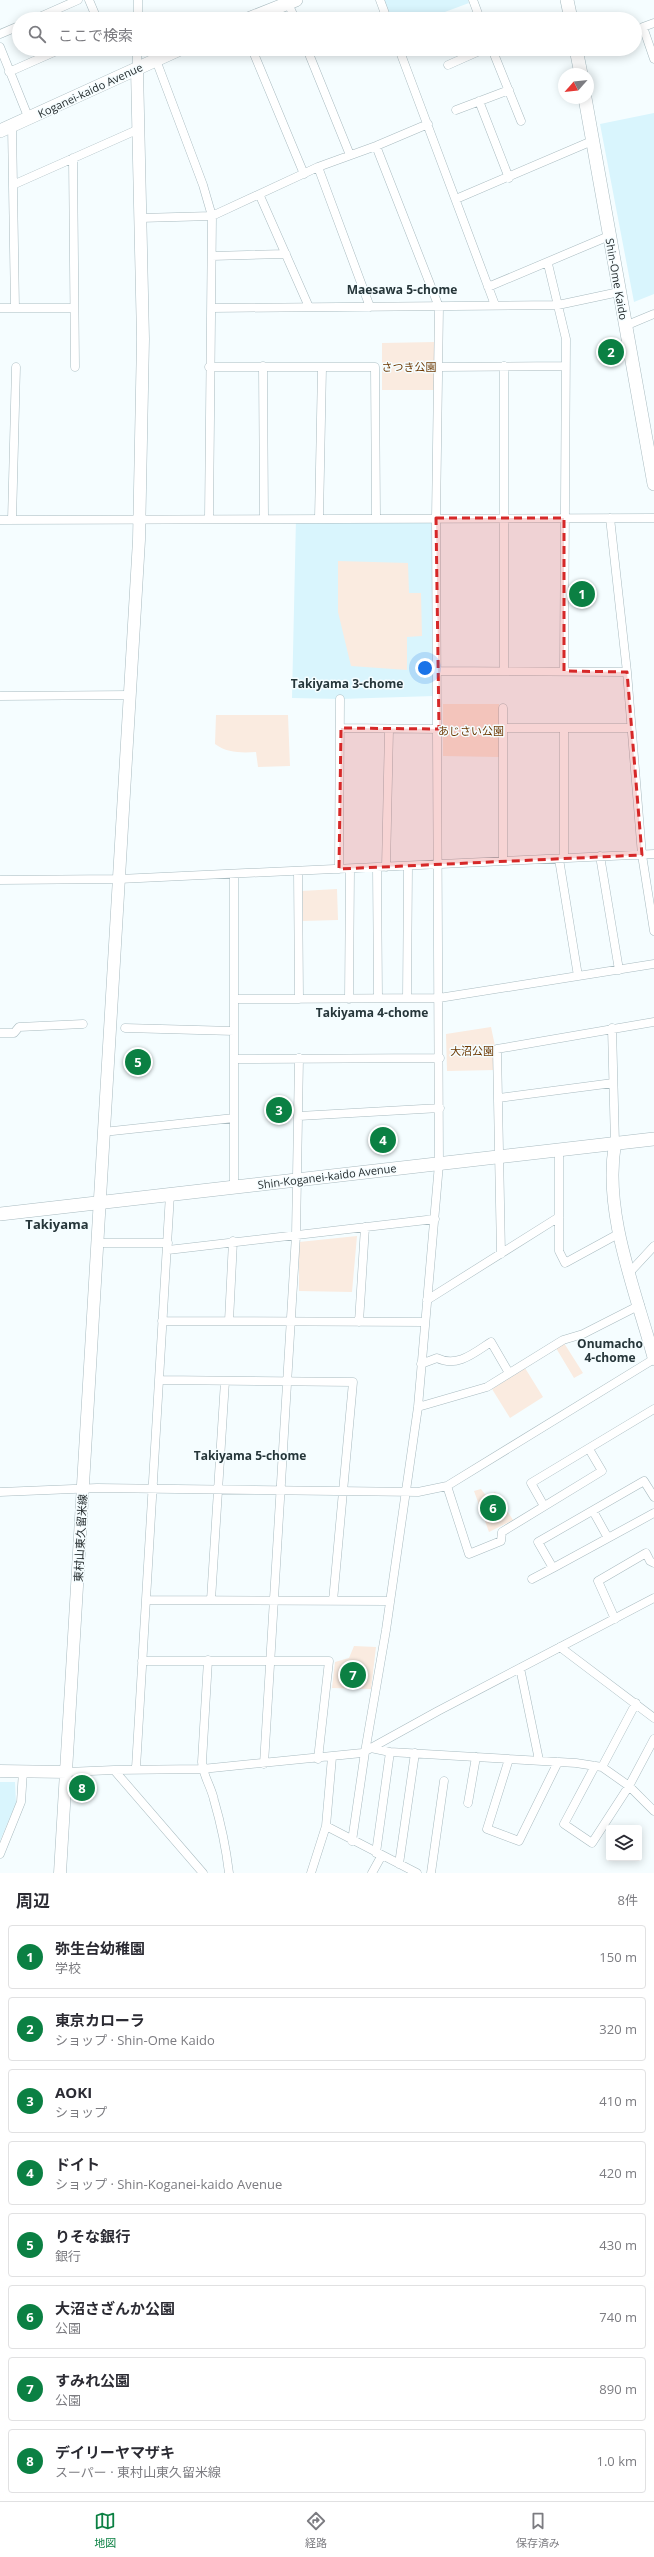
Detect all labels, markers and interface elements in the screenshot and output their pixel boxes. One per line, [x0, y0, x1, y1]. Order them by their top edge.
search box [12, 12, 642, 56]
icon: search [26, 23, 48, 45]
text: ここで検索 [58, 25, 133, 45]
street label: Koganei-kaido Avenue [35, 59, 145, 121]
north arrow [558, 68, 594, 104]
street label: Shin-Ome Kaido [602, 237, 632, 321]
district label: Maesawa 5-chome [347, 281, 457, 298]
pin: 2 [598, 337, 624, 367]
park label: さつき公園 [382, 359, 437, 374]
pin: 1 [569, 579, 595, 609]
your location [415, 658, 435, 678]
district label: Takiyama 3-chome [291, 675, 403, 692]
park label: あじさい公園 [438, 723, 504, 738]
district label: Takiyama 4-chome [316, 1004, 428, 1021]
park label: 大沼公園 [450, 1043, 494, 1058]
pin: 5 [125, 1047, 151, 1077]
pin: 3 [266, 1095, 292, 1125]
pin: 4 [370, 1125, 396, 1155]
street label: Shin-Koganei-kaido Avenue [257, 1160, 397, 1192]
district label: Takiyama [25, 1215, 89, 1233]
district label: Onumacho 4-chome [577, 1335, 643, 1366]
district label: Takiyama 5-chome [194, 1447, 306, 1464]
pin: 6 [480, 1493, 506, 1523]
street label: 東村山東久留米線 [70, 1494, 90, 1582]
pin: 7 [340, 1660, 366, 1690]
pin: 8 [69, 1773, 95, 1803]
map controls [606, 1825, 642, 1861]
button: layers [606, 1825, 642, 1861]
text: 周辺 [16, 1889, 50, 1912]
text: 8件 [618, 1891, 638, 1909]
text: 弥生台幼稚園 [55, 1938, 145, 1958]
text: 1 [26, 1948, 34, 1966]
text: 150 m [599, 1948, 637, 1966]
text: 学校 [55, 1959, 81, 1977]
text: 東京カローラ [55, 2010, 145, 2030]
text: 2 [26, 2020, 34, 2038]
text: 320 m [599, 2020, 637, 2038]
text: ショップ · Shin-Ome Kaido [55, 2031, 215, 2049]
text: AOKI [55, 2082, 92, 2102]
text: 3 [26, 2092, 34, 2110]
text: 410 m [599, 2092, 637, 2110]
text: ショップ [55, 2103, 107, 2121]
text: ドイト [55, 2154, 100, 2174]
text: 4 [26, 2164, 34, 2182]
text: 420 m [599, 2164, 637, 2182]
text: ショップ · Shin-Koganei-kaido Avenue [55, 2175, 282, 2193]
text: りそな銀行 [55, 2226, 130, 2246]
text: 5 [26, 2236, 34, 2254]
text: 430 m [599, 2236, 637, 2254]
text: 銀行 [55, 2247, 81, 2265]
text: 大沼さざんか公園 [55, 2298, 175, 2318]
text: 6 [26, 2308, 34, 2326]
text: 740 m [599, 2308, 637, 2326]
text: 公園 [55, 2319, 81, 2337]
text: すみれ公園 [55, 2370, 130, 2390]
text: 7 [26, 2380, 34, 2398]
text: 890 m [599, 2380, 637, 2398]
text: 公園 [55, 2391, 81, 2409]
text: デイリーヤマザキ [55, 2442, 175, 2462]
text: 8 [26, 2452, 34, 2470]
text: 1.0 km [596, 2452, 637, 2470]
text: スーパー · 東村山東久留米線 [55, 2463, 221, 2481]
tab: 地図 [94, 2510, 116, 2550]
tab: 経路 [305, 2510, 327, 2550]
tab: 保存済み [516, 2510, 560, 2550]

